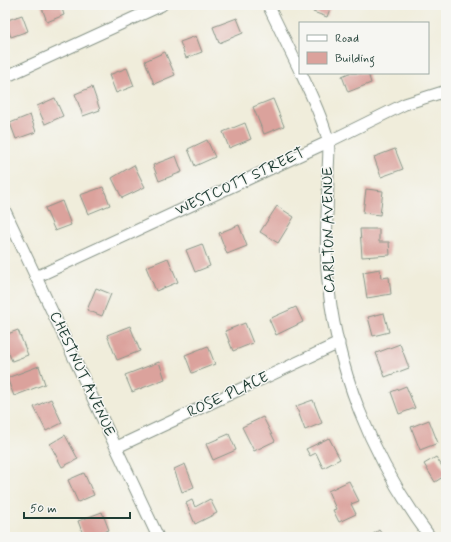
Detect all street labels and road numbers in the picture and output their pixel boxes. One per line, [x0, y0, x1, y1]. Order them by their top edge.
street label: WESTCOTT STREET [172, 143, 308, 221]
street label: CARLTON AVENUE [318, 166, 340, 293]
street label: CHESTNUT AVENUE [44, 308, 120, 440]
street label: ROSE PLACE [184, 367, 272, 423]

